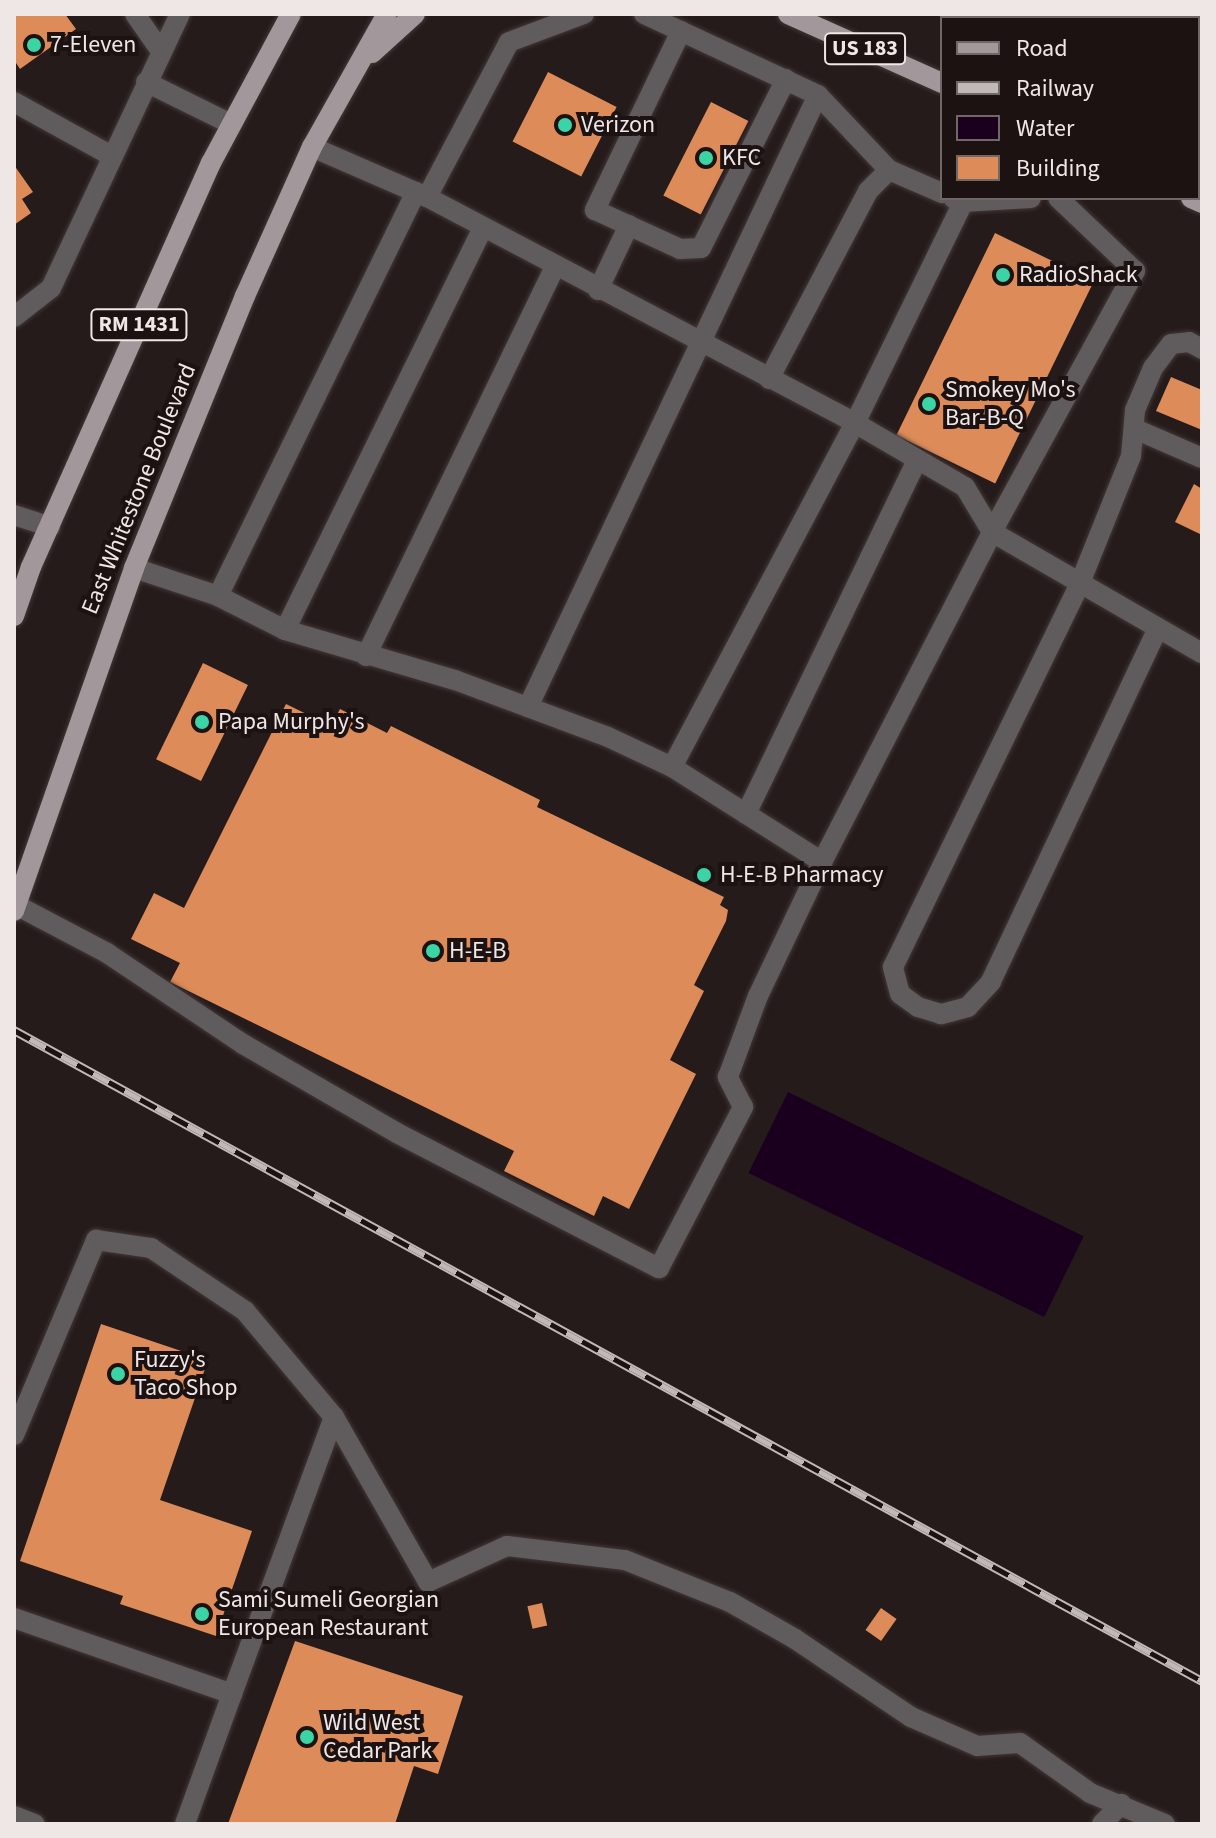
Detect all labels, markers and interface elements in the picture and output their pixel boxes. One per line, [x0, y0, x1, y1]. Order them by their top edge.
legend [940, 16, 1200, 200]
place label: 7-Eleven [50, 31, 136, 59]
road number: US 183 [823, 31, 907, 67]
text: Road [1016, 31, 1068, 66]
marker: 7-Eleven [25, 36, 43, 54]
text: Railway [1016, 71, 1094, 106]
place label: Verizon [581, 111, 655, 139]
text: Water [1016, 111, 1074, 146]
marker: Verizon [556, 116, 574, 134]
place label: KFC [722, 144, 761, 172]
marker: KFC [697, 149, 715, 167]
text: Building [1016, 151, 1100, 186]
place label: RadioShack [1019, 261, 1138, 289]
marker: RadioShack [994, 266, 1012, 284]
road number: RM 1431 [89, 307, 189, 343]
street label: East Whitestone Boulevard [76, 360, 202, 618]
place label: Smokey Mo's Bar-B-Q [945, 376, 1076, 432]
marker: Smokey Mo's Bar-B-Q [920, 395, 938, 413]
place label: Papa Murphy's [218, 708, 365, 736]
marker: Papa Murphy's [193, 713, 211, 731]
place label: H-E-B Pharmacy [720, 861, 883, 889]
marker: H-E-B Pharmacy [695, 866, 713, 884]
place label: H-E-B [449, 937, 506, 965]
marker: H-E-B [424, 942, 442, 960]
place label: Fuzzy's Taco Shop [134, 1346, 238, 1402]
marker: Fuzzy's Taco Shop [109, 1365, 127, 1383]
place label: Sami Sumeli Georgian European Restaurant [218, 1586, 439, 1642]
marker: Sami Sumeli Georgian European Restaurant [193, 1605, 211, 1623]
place label: Wild West Cedar Park [323, 1709, 432, 1765]
marker: Wild West Cedar Park [298, 1728, 316, 1746]

